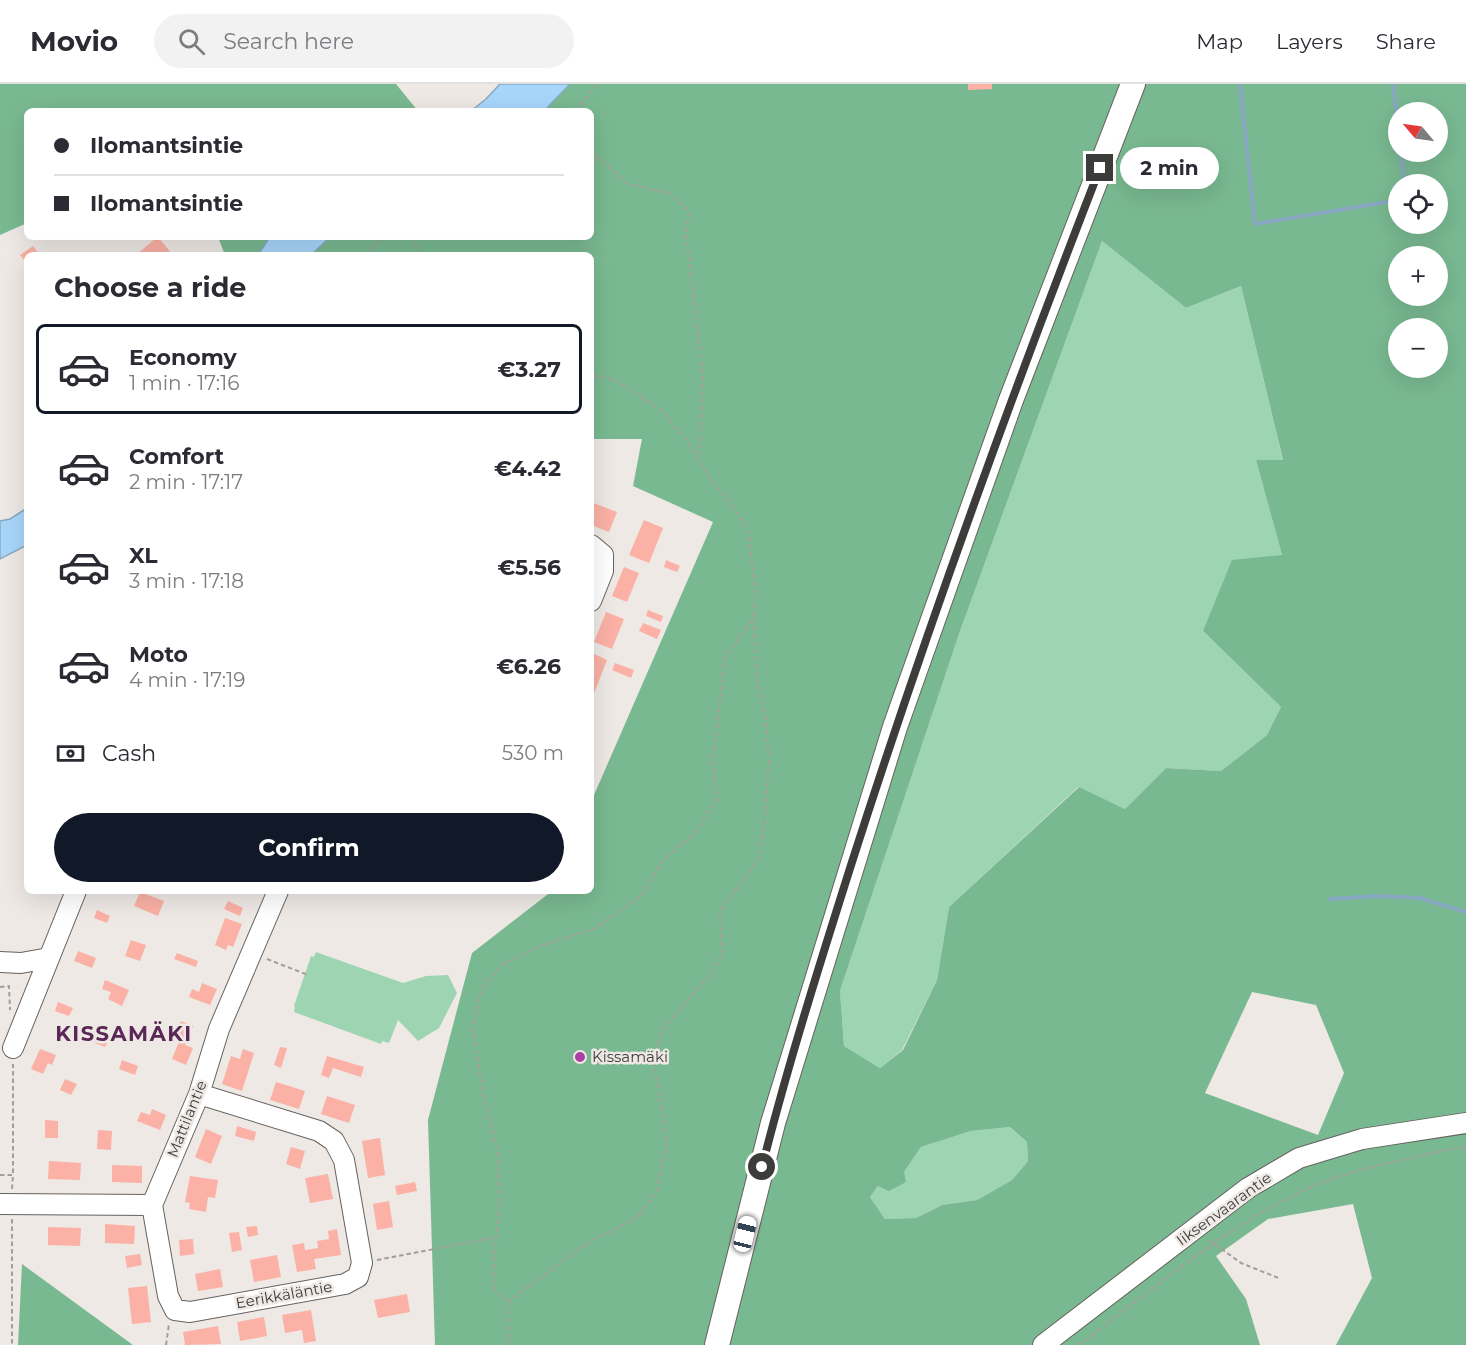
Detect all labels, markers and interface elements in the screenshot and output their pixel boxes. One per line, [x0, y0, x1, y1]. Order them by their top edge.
search box [154, 14, 574, 68]
text: Movio [30, 24, 118, 58]
icon: search [175, 25, 208, 58]
text: Search here [223, 28, 354, 55]
text: Map [1196, 29, 1243, 54]
text: Layers [1276, 29, 1343, 54]
text: Share [1376, 29, 1436, 54]
north arrow [1388, 102, 1448, 162]
map controls [1388, 102, 1448, 378]
text: Ilomantsintie [90, 132, 243, 159]
callout: 2 min [1121, 147, 1220, 189]
route end [1086, 154, 1113, 181]
text: 2 min [1140, 156, 1199, 180]
button: locate [1388, 174, 1448, 234]
text: Ilomantsintie [90, 190, 243, 217]
button: + [1388, 246, 1448, 306]
text: Choose a ride [54, 271, 246, 304]
button: − [1388, 318, 1448, 378]
icon: car [57, 342, 111, 396]
text: Economy [129, 344, 237, 371]
text: €3.27 [498, 356, 561, 383]
text: 1 min · 17:16 [129, 371, 239, 395]
icon: car [57, 441, 111, 495]
text: Comfort [129, 443, 224, 470]
text: €4.42 [494, 455, 561, 482]
text: 2 min · 17:17 [129, 470, 243, 494]
icon: car [57, 540, 111, 594]
text: XL [129, 542, 158, 569]
text: €5.56 [497, 554, 561, 581]
text: 3 min · 17:18 [129, 569, 244, 593]
icon: car [57, 639, 111, 693]
text: Moto [129, 641, 188, 668]
text: €6.26 [496, 653, 561, 680]
text: 4 min · 17:19 [129, 668, 245, 692]
icon: cash [54, 737, 87, 770]
text: Cash [102, 740, 156, 767]
text: 530 m [502, 741, 564, 765]
button: Confirm [54, 813, 564, 882]
district label: KISSAMÄKI [55, 1021, 193, 1046]
place label: Kissamäki [592, 1047, 668, 1066]
marker: Kissamäki [573, 1050, 587, 1064]
street label: Mattilantie [162, 1078, 211, 1160]
route start [748, 1153, 775, 1180]
street label: Iiksenvaarantie [1173, 1168, 1275, 1249]
car [732, 1214, 758, 1254]
street label: Eerikkäläntie [234, 1277, 334, 1312]

